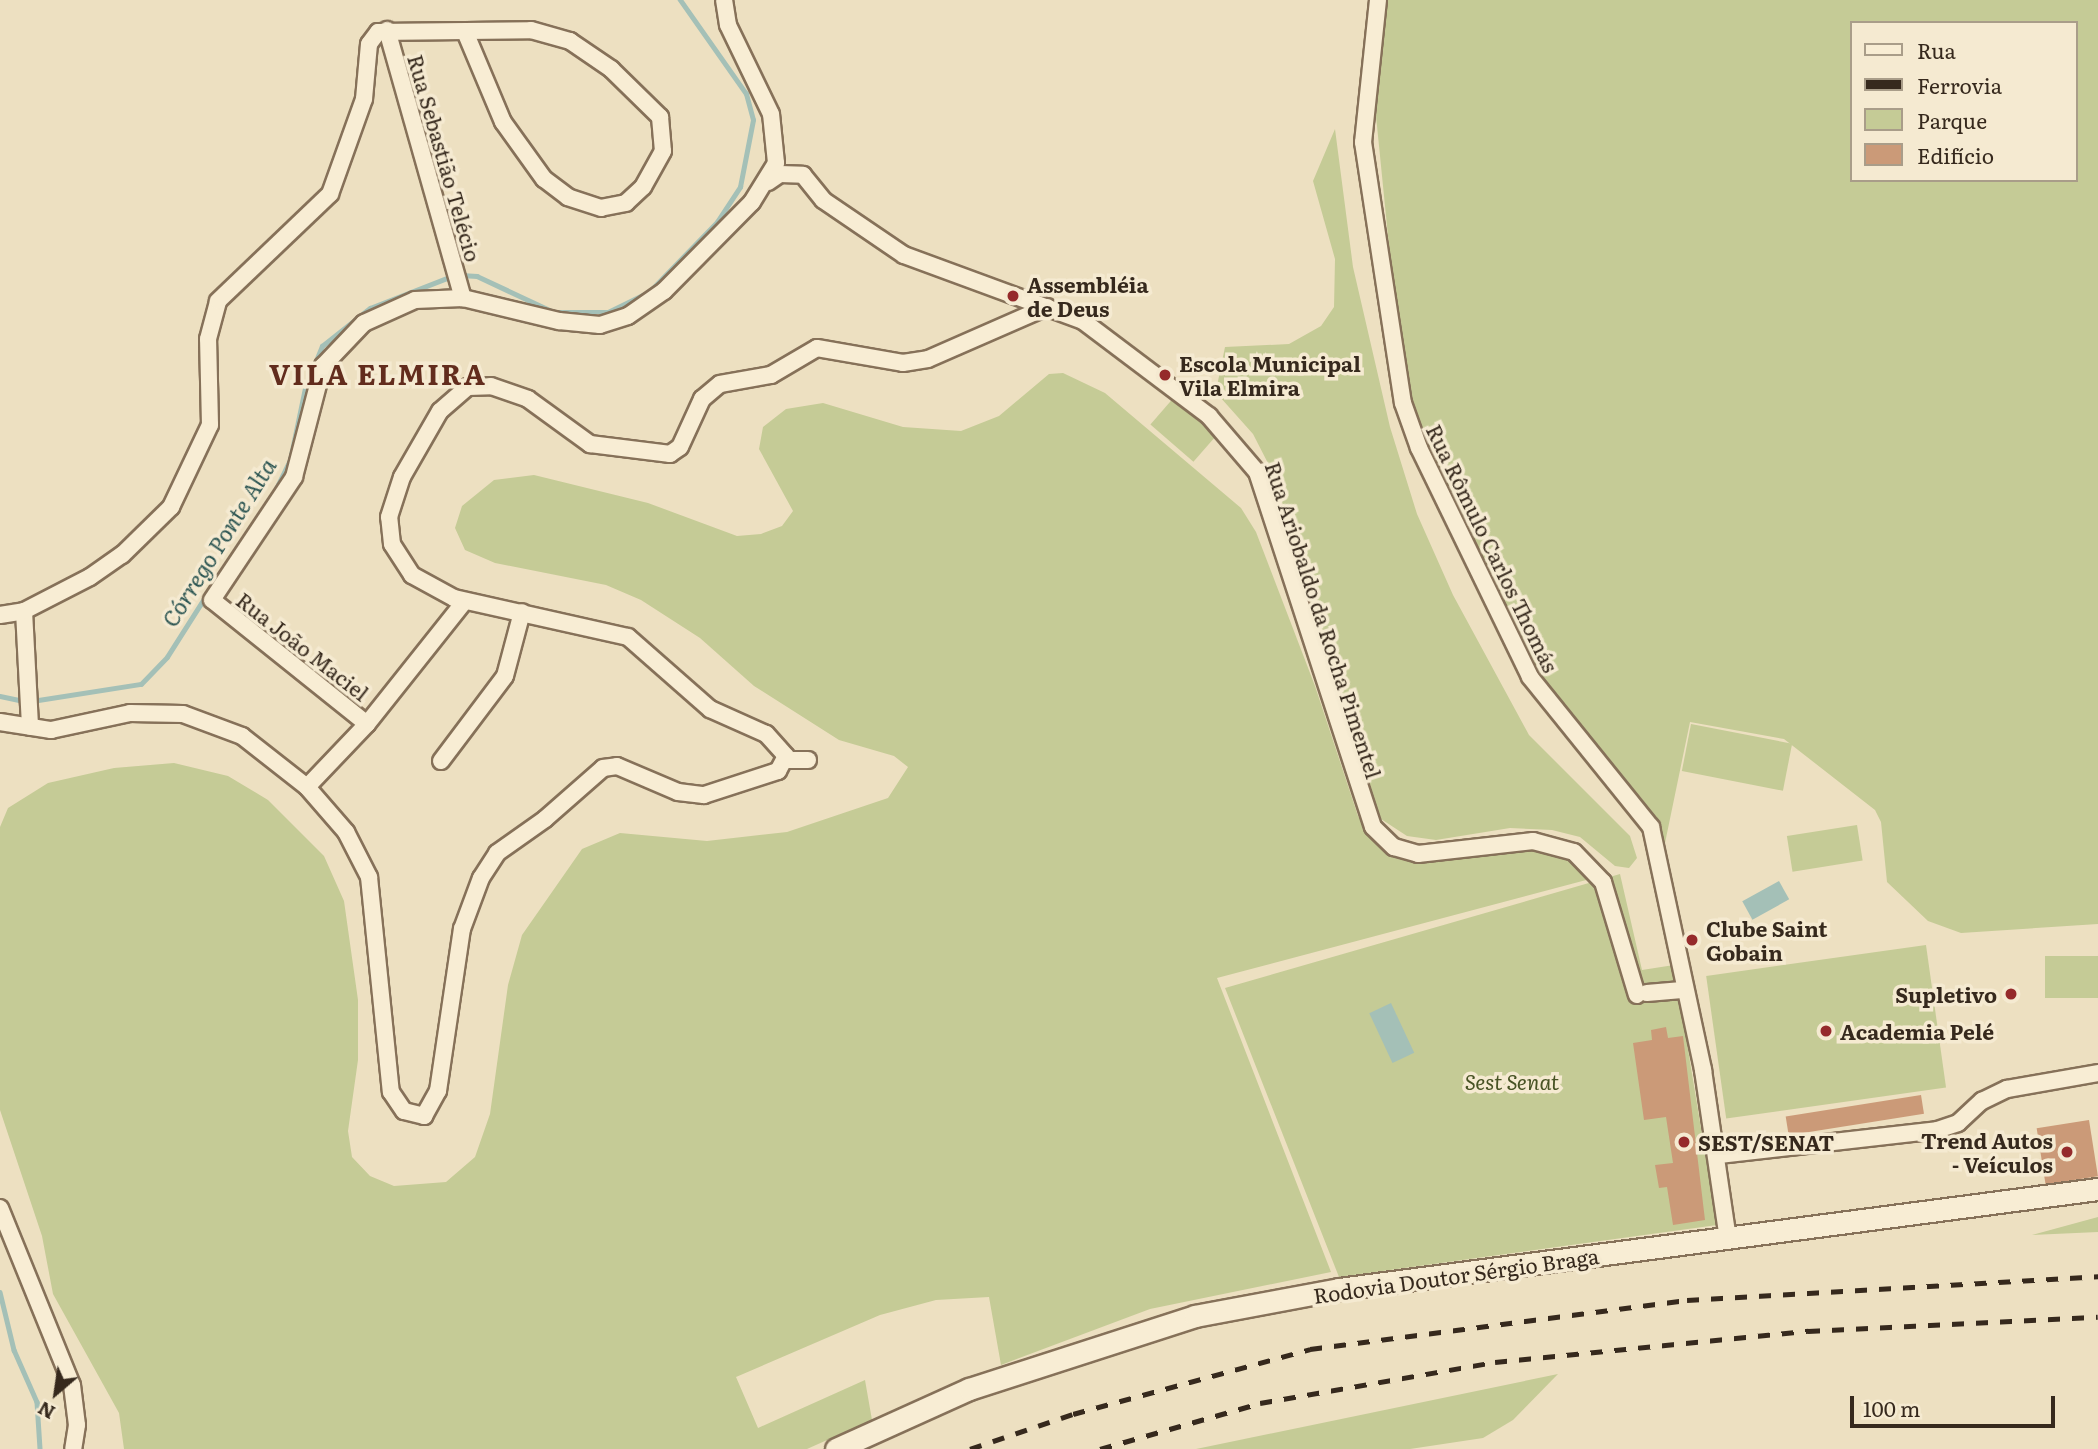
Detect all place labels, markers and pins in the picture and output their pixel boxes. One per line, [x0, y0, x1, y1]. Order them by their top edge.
place label: Assembléia de Deus [1027, 271, 1149, 321]
marker: Assembléia de Deus [1005, 288, 1021, 304]
place label: Escola Municipal Vila Elmira [1179, 350, 1361, 400]
marker: Escola Municipal Vila Elmira [1157, 367, 1173, 383]
place label: Clube Saint Gobain [1706, 915, 1828, 965]
marker: Clube Saint Gobain [1684, 932, 1700, 948]
place label: Supletivo [1895, 981, 1997, 1007]
marker: Supletivo [2003, 986, 2019, 1002]
place label: Academia Pelé [1840, 1018, 1994, 1044]
marker: Academia Pelé [1818, 1023, 1834, 1039]
place label: Trend Autos - Veículos [1921, 1127, 2053, 1177]
place label: SEST/SENAT [1698, 1129, 1834, 1155]
marker: SEST/SENAT [1676, 1134, 1692, 1150]
marker: Trend Autos - Veículos [2059, 1144, 2075, 1160]

